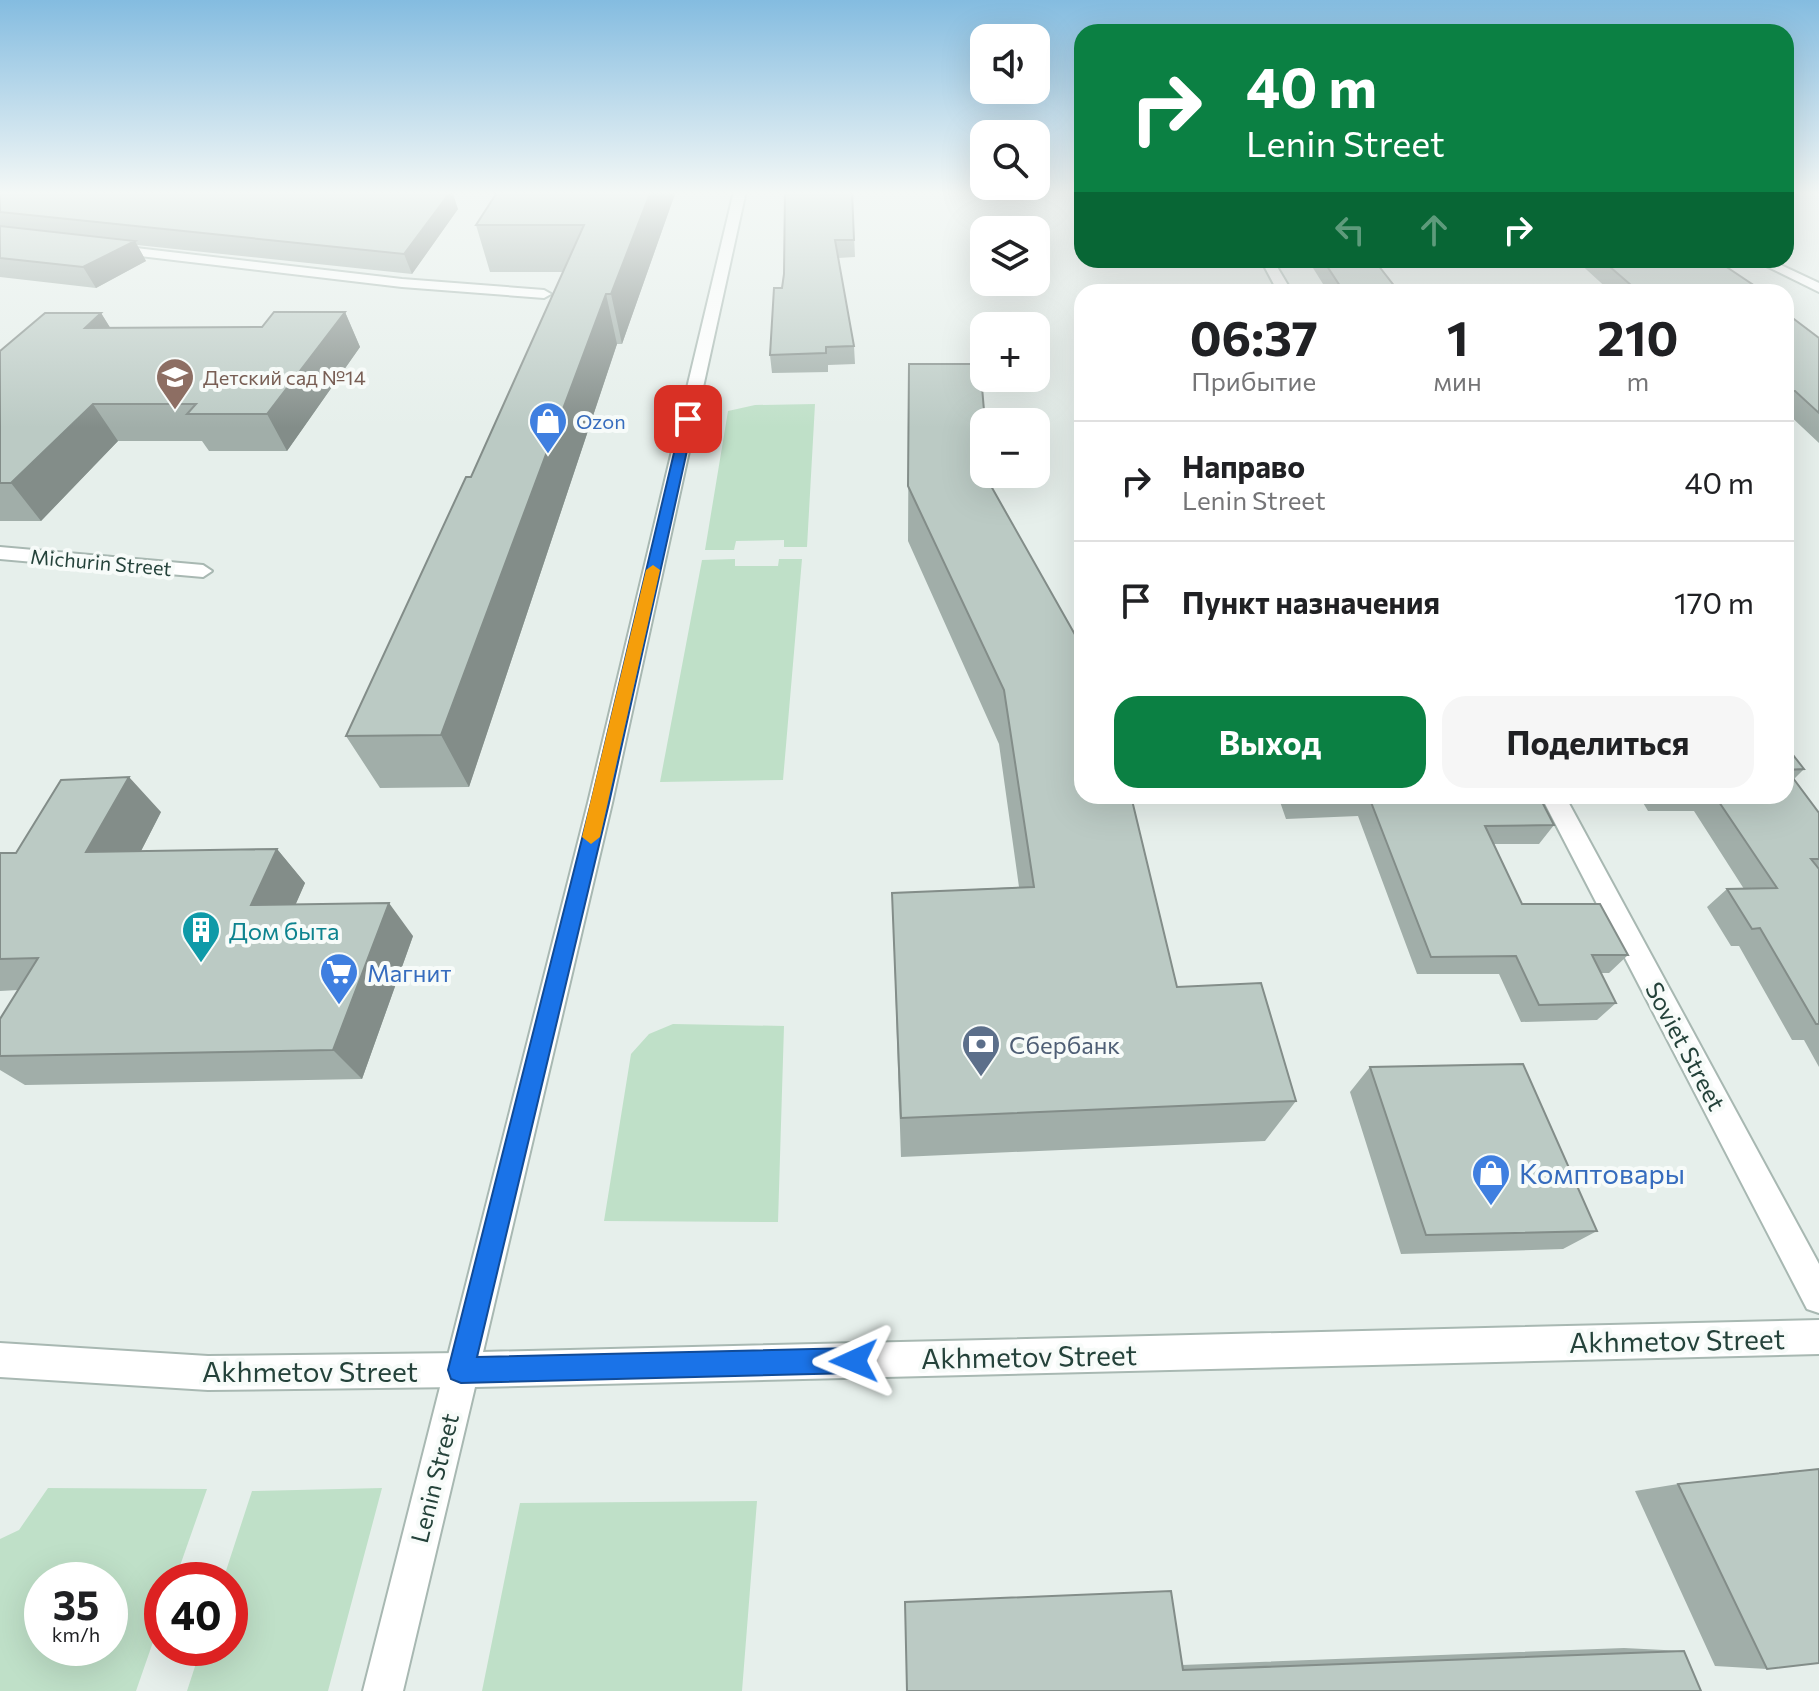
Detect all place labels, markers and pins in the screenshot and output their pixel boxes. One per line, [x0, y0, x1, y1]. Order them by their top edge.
school or university icon: Детский сад №14 [154, 356, 196, 411]
place label: Детский сад №14 [203, 365, 366, 389]
pin [654, 385, 722, 453]
shop icon: Ozon [527, 400, 569, 455]
place label: Ozon [576, 409, 626, 433]
building icon: Дом быта [180, 909, 222, 964]
place label: Дом быта [229, 916, 339, 945]
supermarket icon: Магнит [318, 951, 360, 1006]
place label: Магнит [367, 958, 451, 987]
bank icon: Сбербанк [960, 1023, 1002, 1078]
place label: Сбербанк [1009, 1030, 1120, 1059]
shop icon: Комптовары [1470, 1152, 1512, 1207]
place label: Комптовары [1519, 1156, 1685, 1190]

